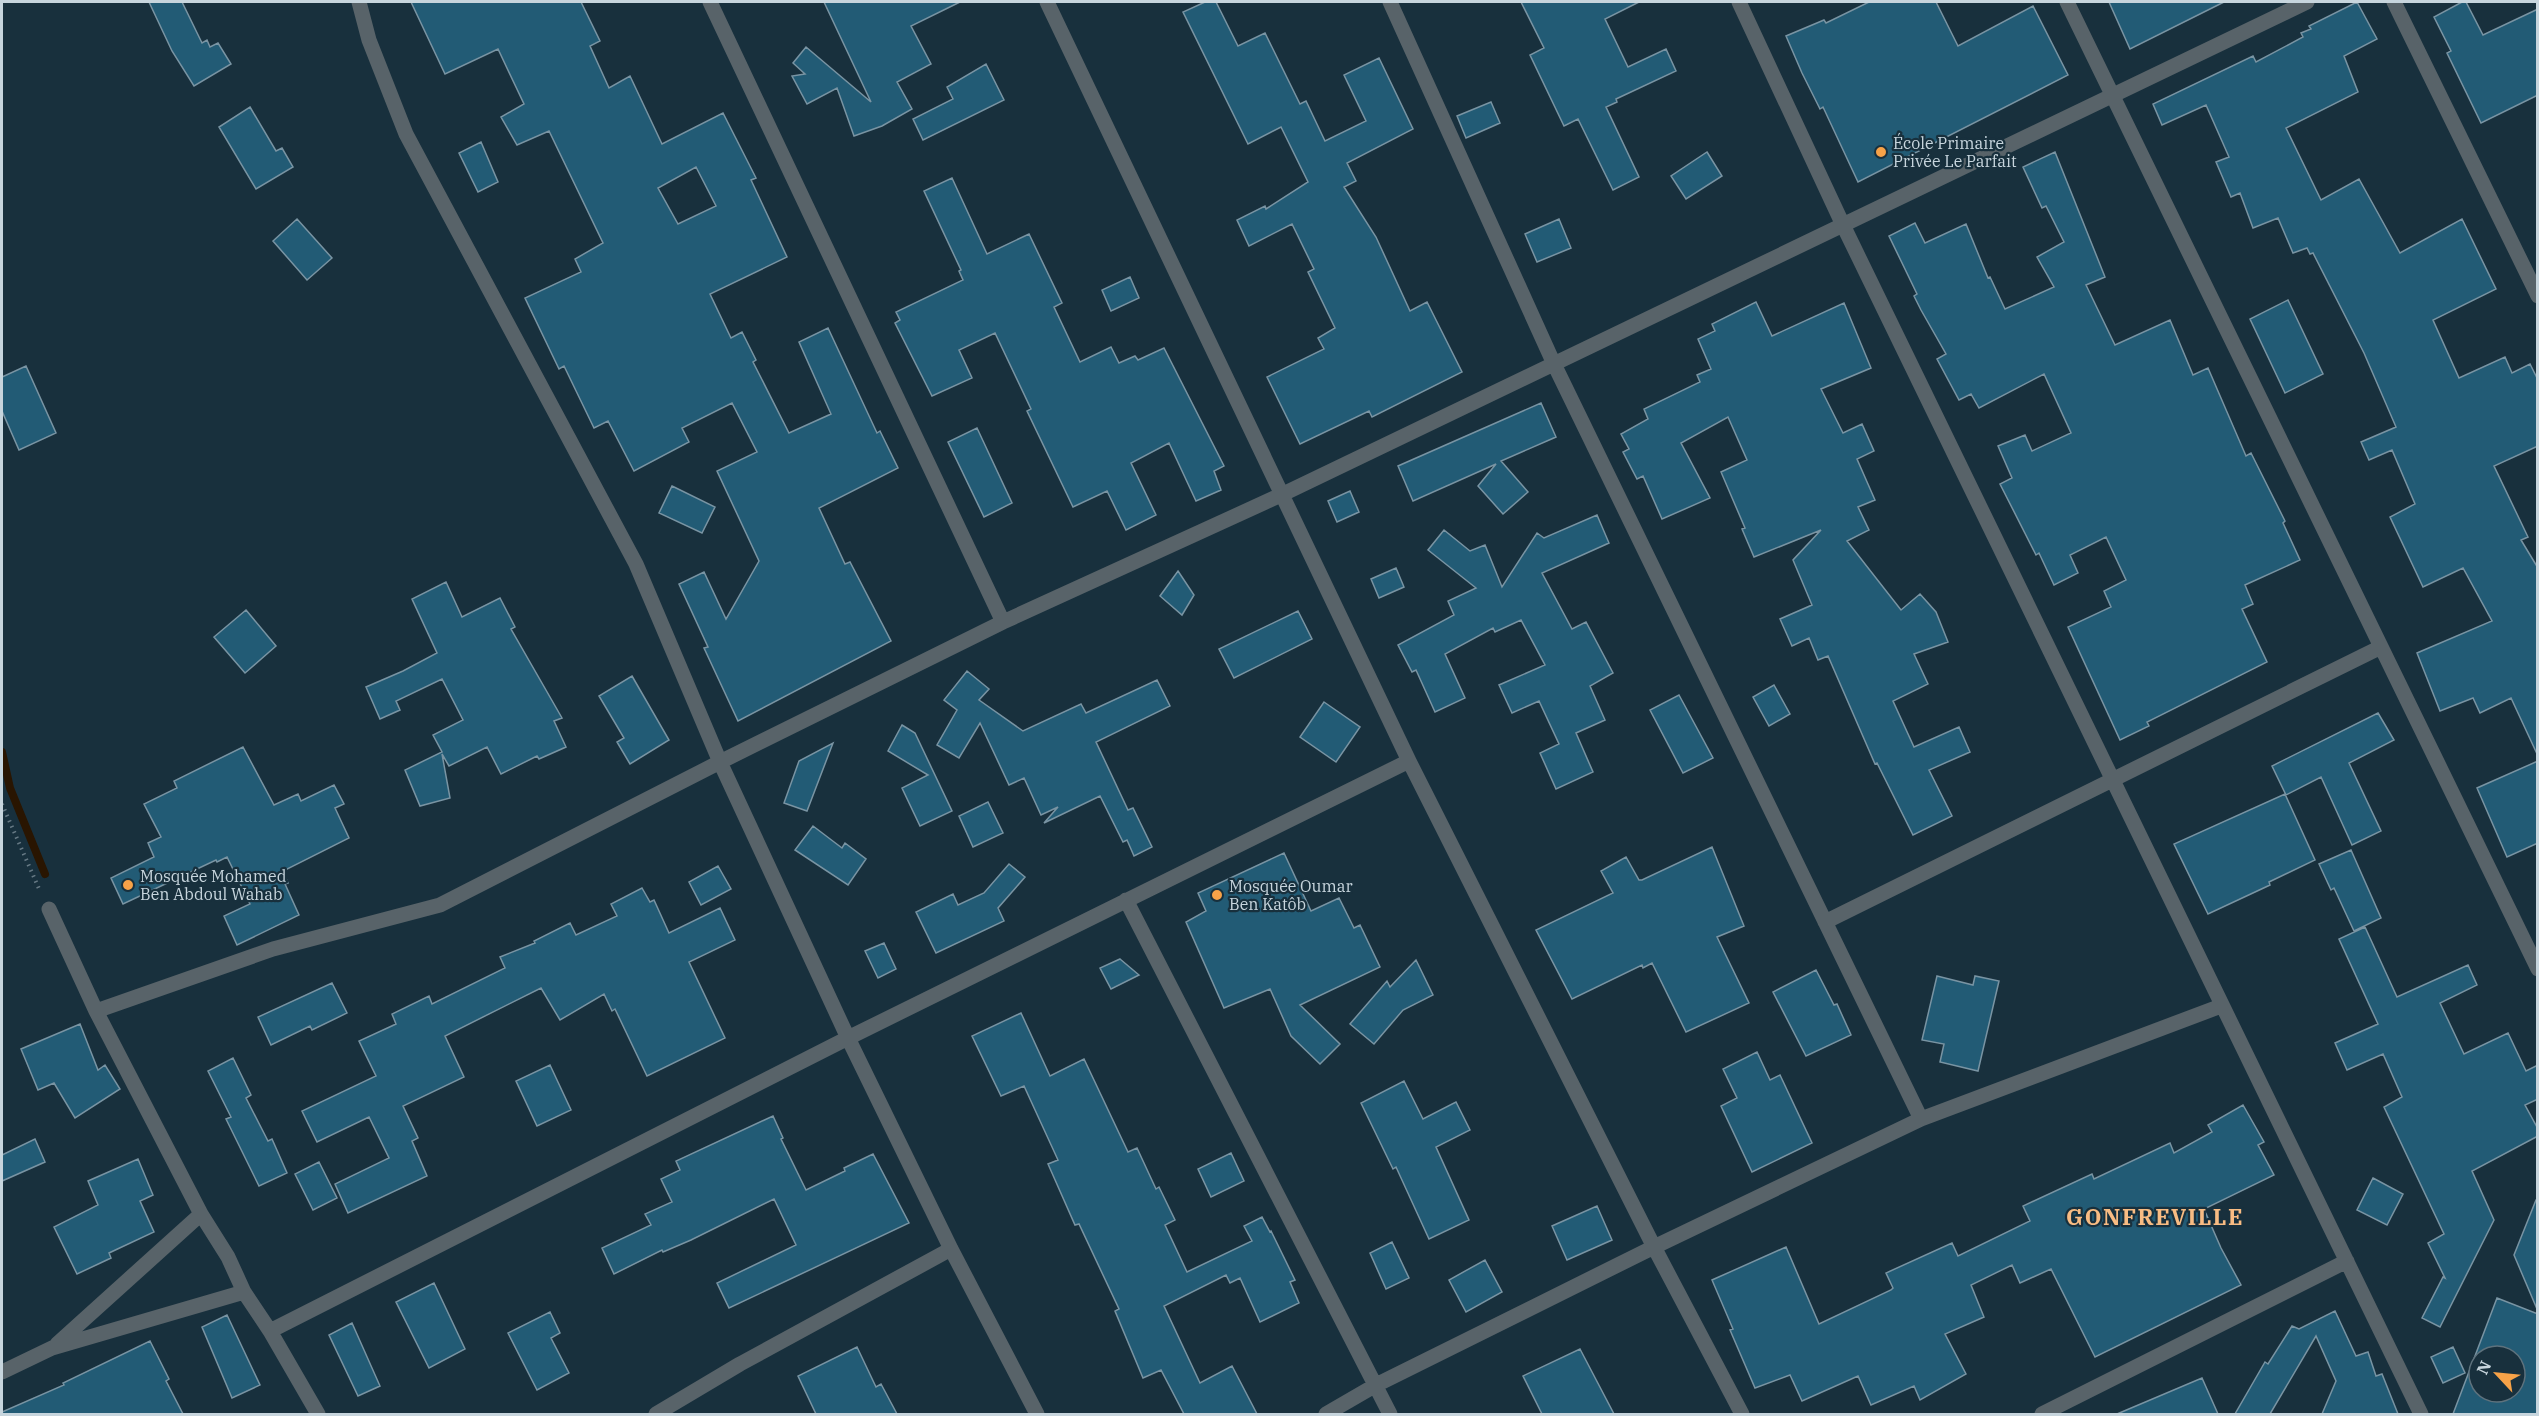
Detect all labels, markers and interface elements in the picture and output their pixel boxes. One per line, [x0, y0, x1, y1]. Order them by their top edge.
place label: École Primaire Privée Le Parfait [1893, 132, 2017, 171]
marker: École Primaire Privée Le Parfait [1874, 145, 1888, 159]
place label: Mosquée Mohamed Ben Abdoul Wahab [140, 866, 287, 904]
place label: Mosquée Oumar Ben Katôb [1229, 876, 1353, 914]
marker: Mosquée Mohamed Ben Abdoul Wahab [121, 878, 135, 892]
marker: Mosquée Oumar Ben Katôb [1210, 888, 1224, 902]
district label: GONFREVILLE [2066, 1202, 2244, 1231]
north arrow [2467, 1344, 2527, 1404]
text: N [2472, 1357, 2495, 1377]

